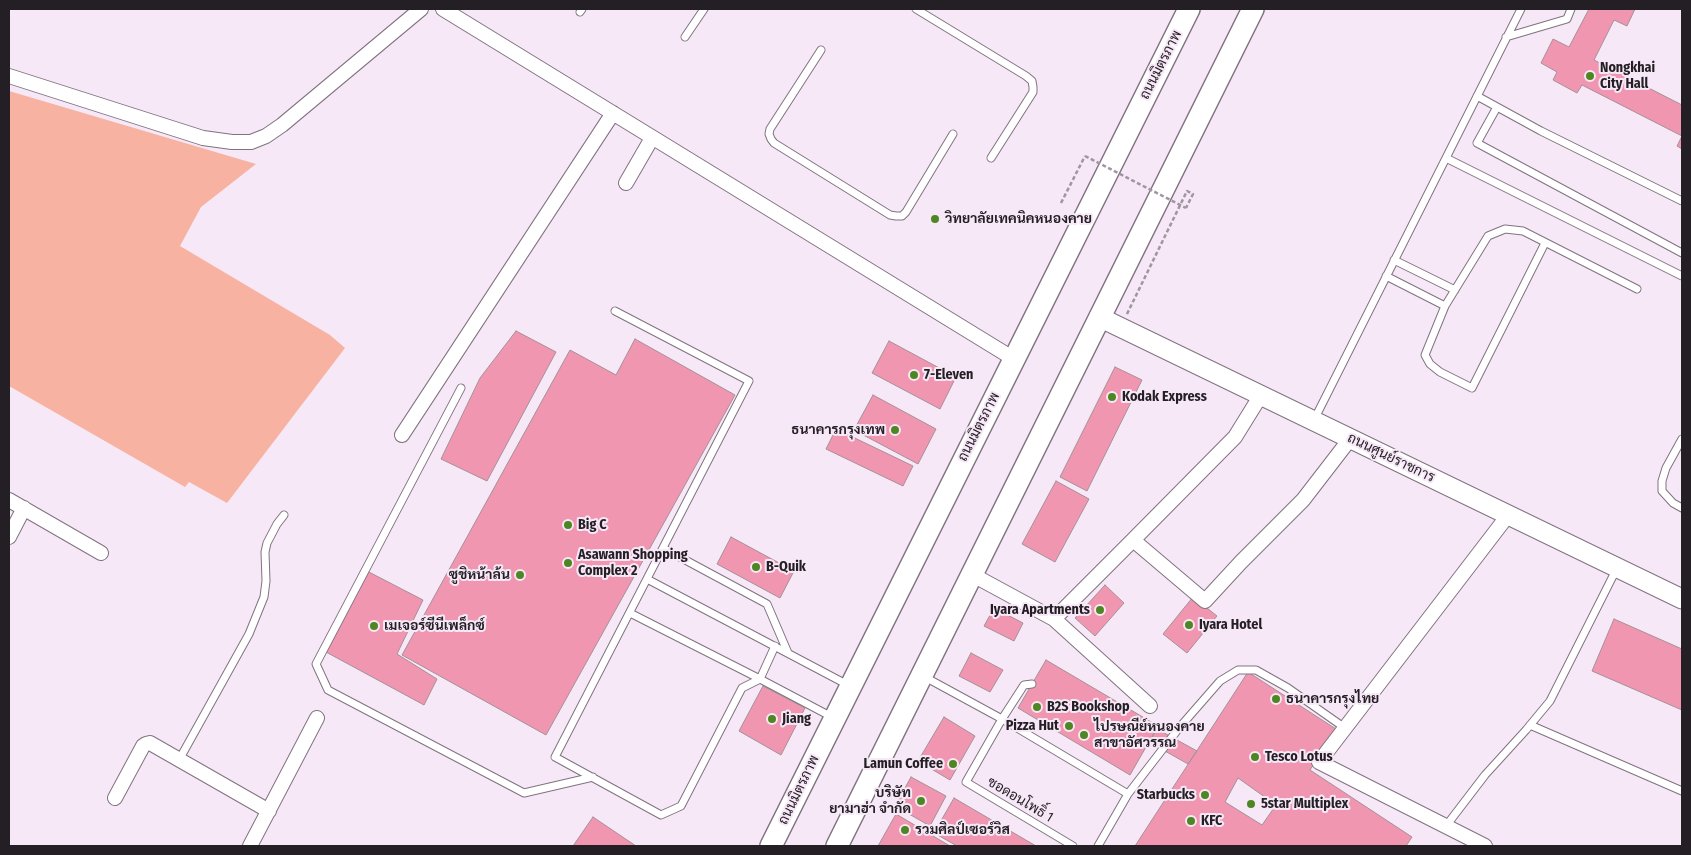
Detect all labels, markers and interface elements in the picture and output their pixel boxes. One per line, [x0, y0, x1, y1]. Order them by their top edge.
street label: ถนนมิตรภาพ [1136, 28, 1186, 102]
place label: Nongkhai City Hall [1600, 60, 1655, 92]
marker: Nongkhai City Hall [1584, 70, 1596, 82]
place label: วิทยาลัยเทคนิคหนองคาย [945, 211, 1092, 227]
marker: วิทยาลัยเทคนิคหนองคาย [929, 213, 941, 225]
place label: 7-Eleven [924, 367, 973, 383]
marker: 7-Eleven [908, 369, 920, 381]
place label: Kodak Express [1122, 389, 1207, 405]
street label: ถนนมิตรภาพ [954, 390, 1004, 464]
marker: Kodak Express [1106, 391, 1118, 403]
place label: ธนาคารกรุงเทพ [791, 422, 885, 438]
marker: ธนาคารกรุงเทพ [889, 424, 901, 436]
street label: ถนนศูนย์ราชการ [1345, 430, 1437, 486]
place label: Big C [578, 517, 607, 533]
marker: Big C [562, 519, 574, 531]
place label: Asawann Shopping Complex 2 [578, 547, 688, 580]
marker: Asawann Shopping Complex 2 [562, 557, 574, 569]
place label: B-Quik [766, 559, 806, 575]
marker: B-Quik [750, 561, 762, 573]
place label: ซูชิหน้าล้น [449, 567, 510, 583]
marker: ซูชิหน้าล้น [514, 569, 526, 581]
place label: Iyara Apartments [990, 602, 1090, 618]
marker: Iyara Apartments [1094, 604, 1106, 616]
place label: Iyara Hotel [1199, 617, 1262, 633]
place label: เมเจอร์ซีนีเพล็กซ์ [384, 618, 485, 634]
marker: Iyara Hotel [1183, 619, 1195, 631]
marker: เมเจอร์ซีนีเพล็กซ์ [368, 620, 380, 632]
place label: ธนาคารกรุงไทย [1286, 691, 1379, 707]
marker: ธนาคารกรุงไทย [1270, 693, 1282, 705]
place label: B2S Bookshop [1047, 699, 1130, 715]
marker: B2S Bookshop [1031, 701, 1043, 713]
place label: Jiang [782, 711, 811, 727]
marker: Jiang [766, 713, 778, 725]
place label: Pizza Hut [1006, 718, 1059, 734]
place label: ไปรษณีย์หนองคาย สาขาอัศวรรณ [1094, 719, 1205, 752]
marker: Pizza Hut [1063, 720, 1075, 732]
marker: ไปรษณีย์หนองคาย สาขาอัศวรรณ [1078, 729, 1090, 741]
place label: Tesco Lotus [1265, 749, 1333, 765]
marker: Tesco Lotus [1249, 751, 1261, 763]
street label: ถนนมิตรภาพ [775, 752, 823, 828]
place label: Lamun Coffee [864, 756, 943, 772]
marker: Lamun Coffee [947, 758, 959, 770]
street label: ซอดอนโพธิ์ 1 [984, 774, 1056, 826]
place label: บริษัท ยามาฮ่า จำกัด [829, 785, 911, 818]
place label: Starbucks [1137, 787, 1195, 803]
marker: Starbucks [1199, 789, 1211, 801]
marker: บริษัท ยามาฮ่า จำกัด [915, 795, 927, 807]
place label: 5star Multiplex [1261, 796, 1348, 812]
marker: 5star Multiplex [1245, 798, 1257, 810]
place label: KFC [1201, 813, 1222, 829]
marker: KFC [1185, 815, 1197, 827]
place label: รวมศิลป์เซอร์วิส [915, 822, 1010, 838]
marker: รวมศิลป์เซอร์วิส [899, 824, 911, 836]

